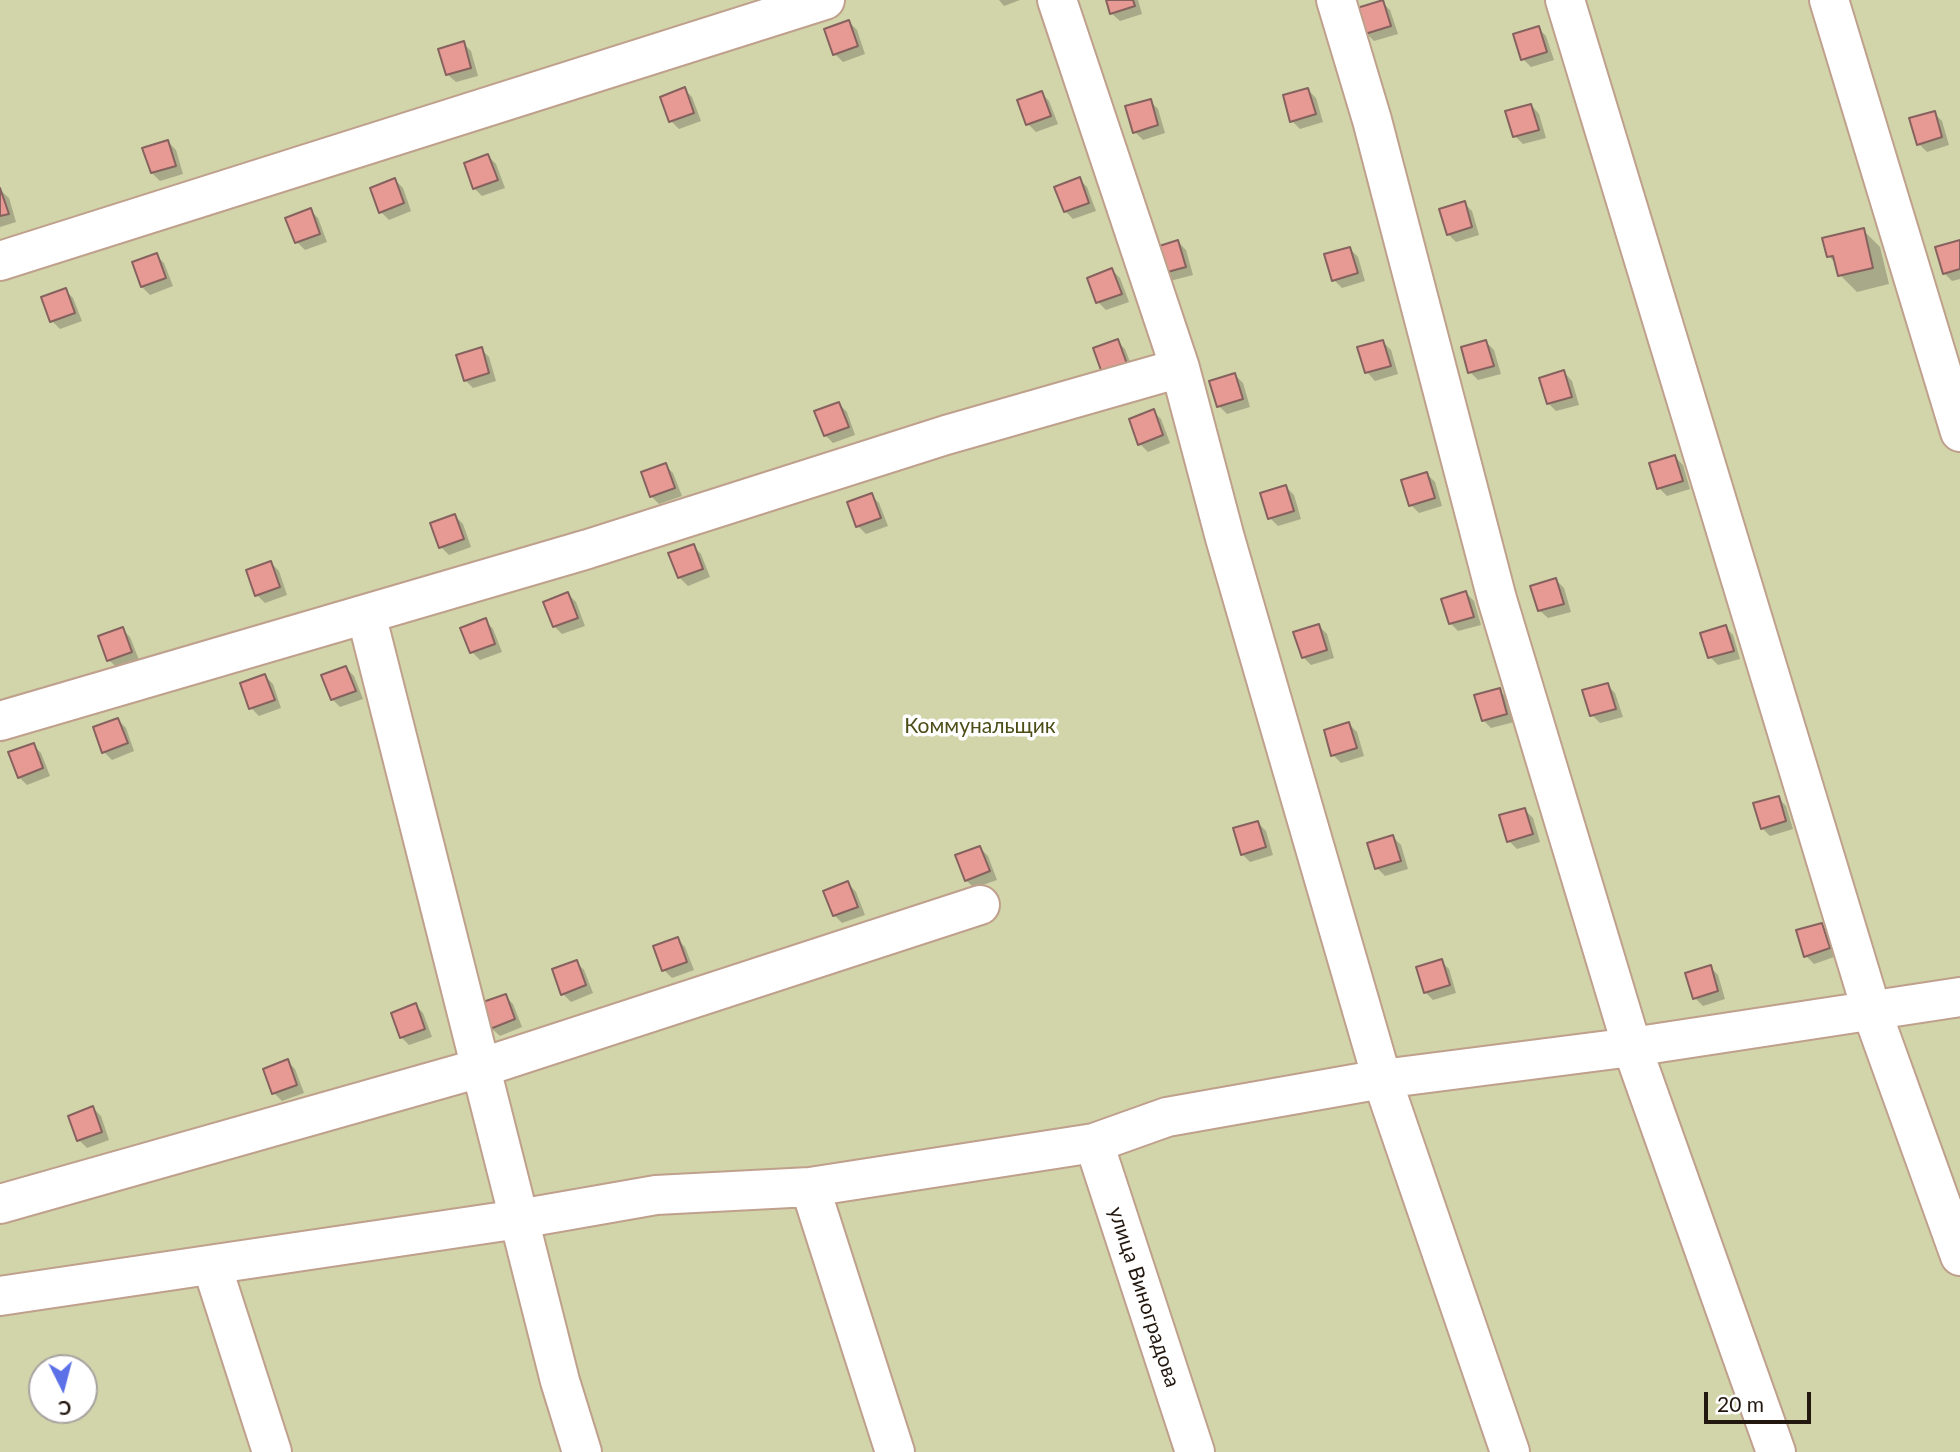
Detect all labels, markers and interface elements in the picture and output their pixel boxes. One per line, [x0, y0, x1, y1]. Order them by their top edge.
park label: Коммунальщик [904, 713, 1056, 739]
street label: улица Виноградова [1103, 1204, 1185, 1390]
north arrow [28, 1354, 98, 1424]
scale bar [1708, 1378, 1815, 1422]
text: 20 m [1717, 1391, 1764, 1416]
text: С [58, 1396, 73, 1420]

